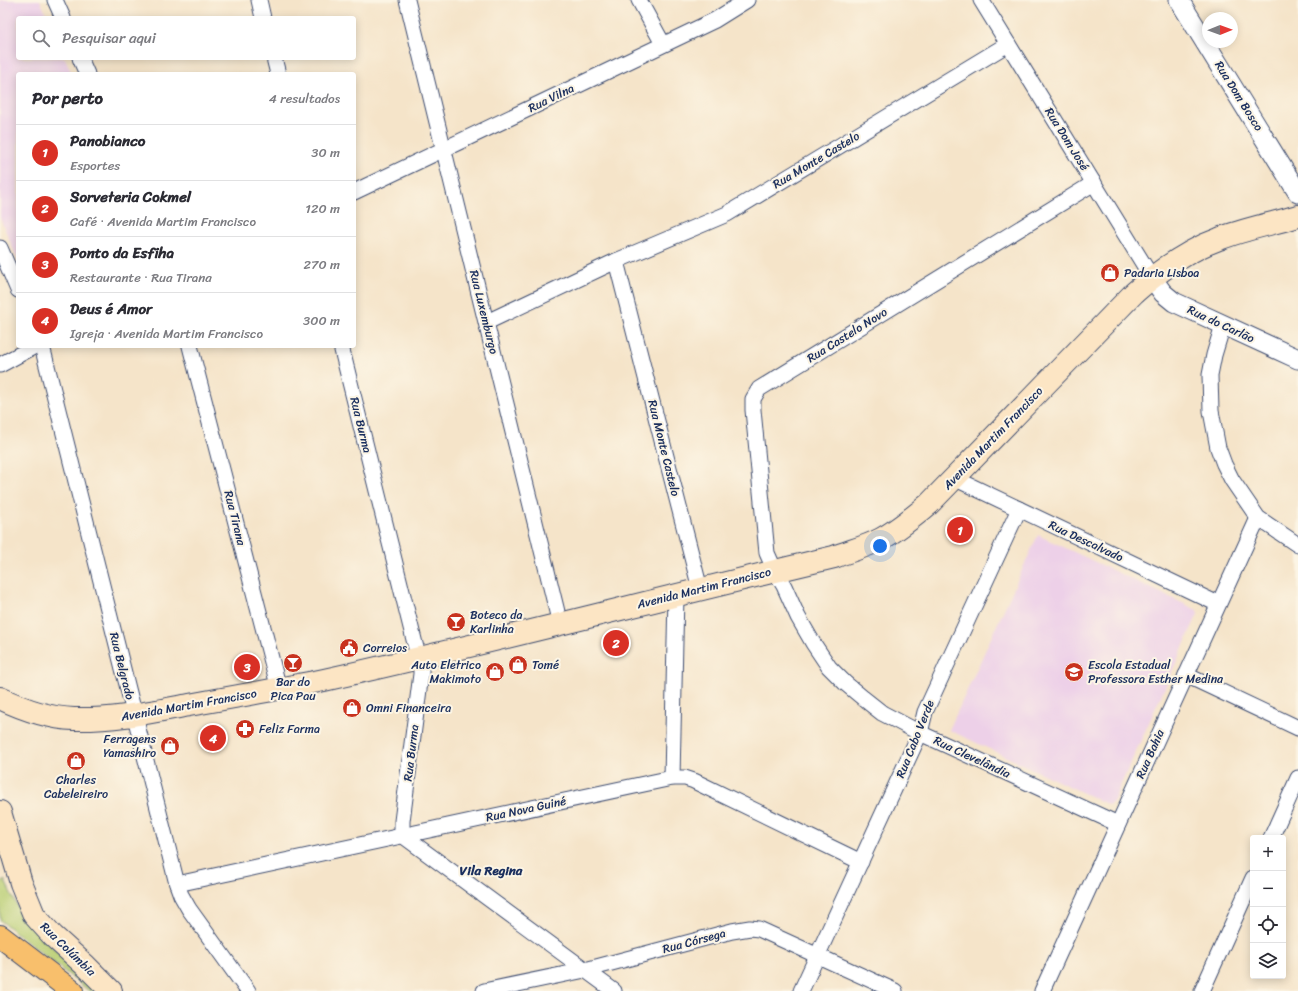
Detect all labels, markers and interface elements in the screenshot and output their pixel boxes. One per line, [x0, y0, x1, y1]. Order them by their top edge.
north arrow [1202, 12, 1238, 48]
search box [16, 16, 356, 60]
text: Pesquisar aqui [62, 25, 156, 51]
icon: search [30, 27, 52, 49]
street label: Rua Dom Bosco [1209, 56, 1269, 136]
street label: Rua Vilna [524, 77, 578, 119]
text: Por perto [32, 83, 103, 113]
text: 4 resultados [269, 87, 340, 110]
street label: Rua Dom José [1039, 103, 1095, 175]
street label: Rua Monte Castelo [768, 125, 864, 195]
text: Panobianco [70, 128, 145, 154]
text: 1 [42, 141, 48, 164]
text: 30 m [311, 141, 340, 164]
text: Esportes [70, 154, 120, 177]
text: Sorveteria Cokmel [70, 184, 191, 210]
text: 2 [41, 197, 49, 220]
text: 120 m [305, 197, 340, 220]
text: Café · Avenida Martim Francisco [70, 210, 256, 233]
text: Ponto da Esfiha [70, 240, 174, 266]
text: 3 [41, 253, 49, 276]
text: 270 m [303, 253, 340, 276]
shop icon: Padaria Lisboa [1099, 262, 1121, 284]
place label: Padaria Lisboa [1124, 262, 1199, 284]
text: Restaurante · Rua Tirana [70, 266, 212, 289]
street label: Rua Luxemburgo [463, 268, 505, 356]
text: Deus é Amor [70, 296, 152, 322]
street label: Rua do Carlão [1184, 299, 1258, 349]
street label: Rua Castelo Novo [802, 301, 892, 369]
text: 4 [41, 309, 49, 332]
text: 300 m [303, 309, 340, 332]
text: Igreja · Avenida Martim Francisco [70, 322, 263, 345]
street label: Avenida Martim Francisco [937, 381, 1049, 496]
street label: Rua Burma [343, 395, 379, 455]
street label: Rua Monte Castelo [641, 397, 687, 499]
street label: Rua Tirana [218, 488, 253, 549]
street label: Rua Descalvado [1045, 514, 1127, 568]
pin: 1 [947, 515, 973, 545]
your location [870, 536, 890, 556]
street label: Avenida Martim Francisco [634, 561, 773, 616]
place label: Boteco da Karlinha [470, 604, 522, 640]
bar icon: Boteco da Karlinha [445, 611, 467, 633]
pin: 2 [603, 628, 629, 658]
street label: Rua Belgrado [103, 630, 141, 702]
public building icon: Correios [338, 637, 360, 659]
place label: Correios [363, 637, 407, 659]
pin: 3 [234, 652, 260, 682]
bar icon: Bar do Pica Pau [282, 652, 304, 674]
place label: Auto Eletrico Makimoto [410, 654, 481, 690]
shop icon: Tomé [507, 654, 529, 676]
place label: Tomé [532, 654, 559, 676]
place label: Escola Estadual Professora Esther Medina [1088, 654, 1224, 690]
shop icon: Auto Eletrico Makimoto [484, 661, 506, 683]
school or university icon: Escola Estadual Professora Esther Medina [1063, 661, 1085, 683]
place label: Bar do Pica Pau [270, 671, 316, 707]
street label: Avenida Martim Francisco [118, 682, 259, 728]
street label: Rua Cabo Verde [889, 696, 941, 781]
shop icon: Omni Financeira [341, 697, 363, 719]
place label: Omni Financeira [366, 697, 451, 719]
pharmacy icon: Feliz Farma [234, 718, 256, 740]
place label: Feliz Farma [259, 718, 320, 740]
pin: 4 [200, 723, 226, 753]
street label: Rua Burma [397, 723, 425, 783]
street label: Rua Bahia [1129, 725, 1171, 782]
place label: Ferragens Yamashiro [103, 728, 156, 764]
street label: Rua Clevelândia [930, 730, 1014, 784]
shop icon: Ferragens Yamashiro [159, 735, 181, 757]
shop icon: Charles Cabeleireiro [65, 750, 87, 772]
place label: Charles Cabeleireiro [44, 769, 108, 805]
street label: Rua Nova Guiné [484, 790, 568, 828]
map controls [1250, 835, 1286, 979]
button: + [1250, 835, 1286, 871]
district label: Vila Regina [460, 859, 523, 882]
button: − [1250, 871, 1286, 907]
button: locate [1250, 907, 1286, 943]
street label: Rua Colúmbia [35, 916, 102, 982]
street label: Rua Córsega [660, 922, 728, 960]
button: layers [1250, 943, 1286, 979]

